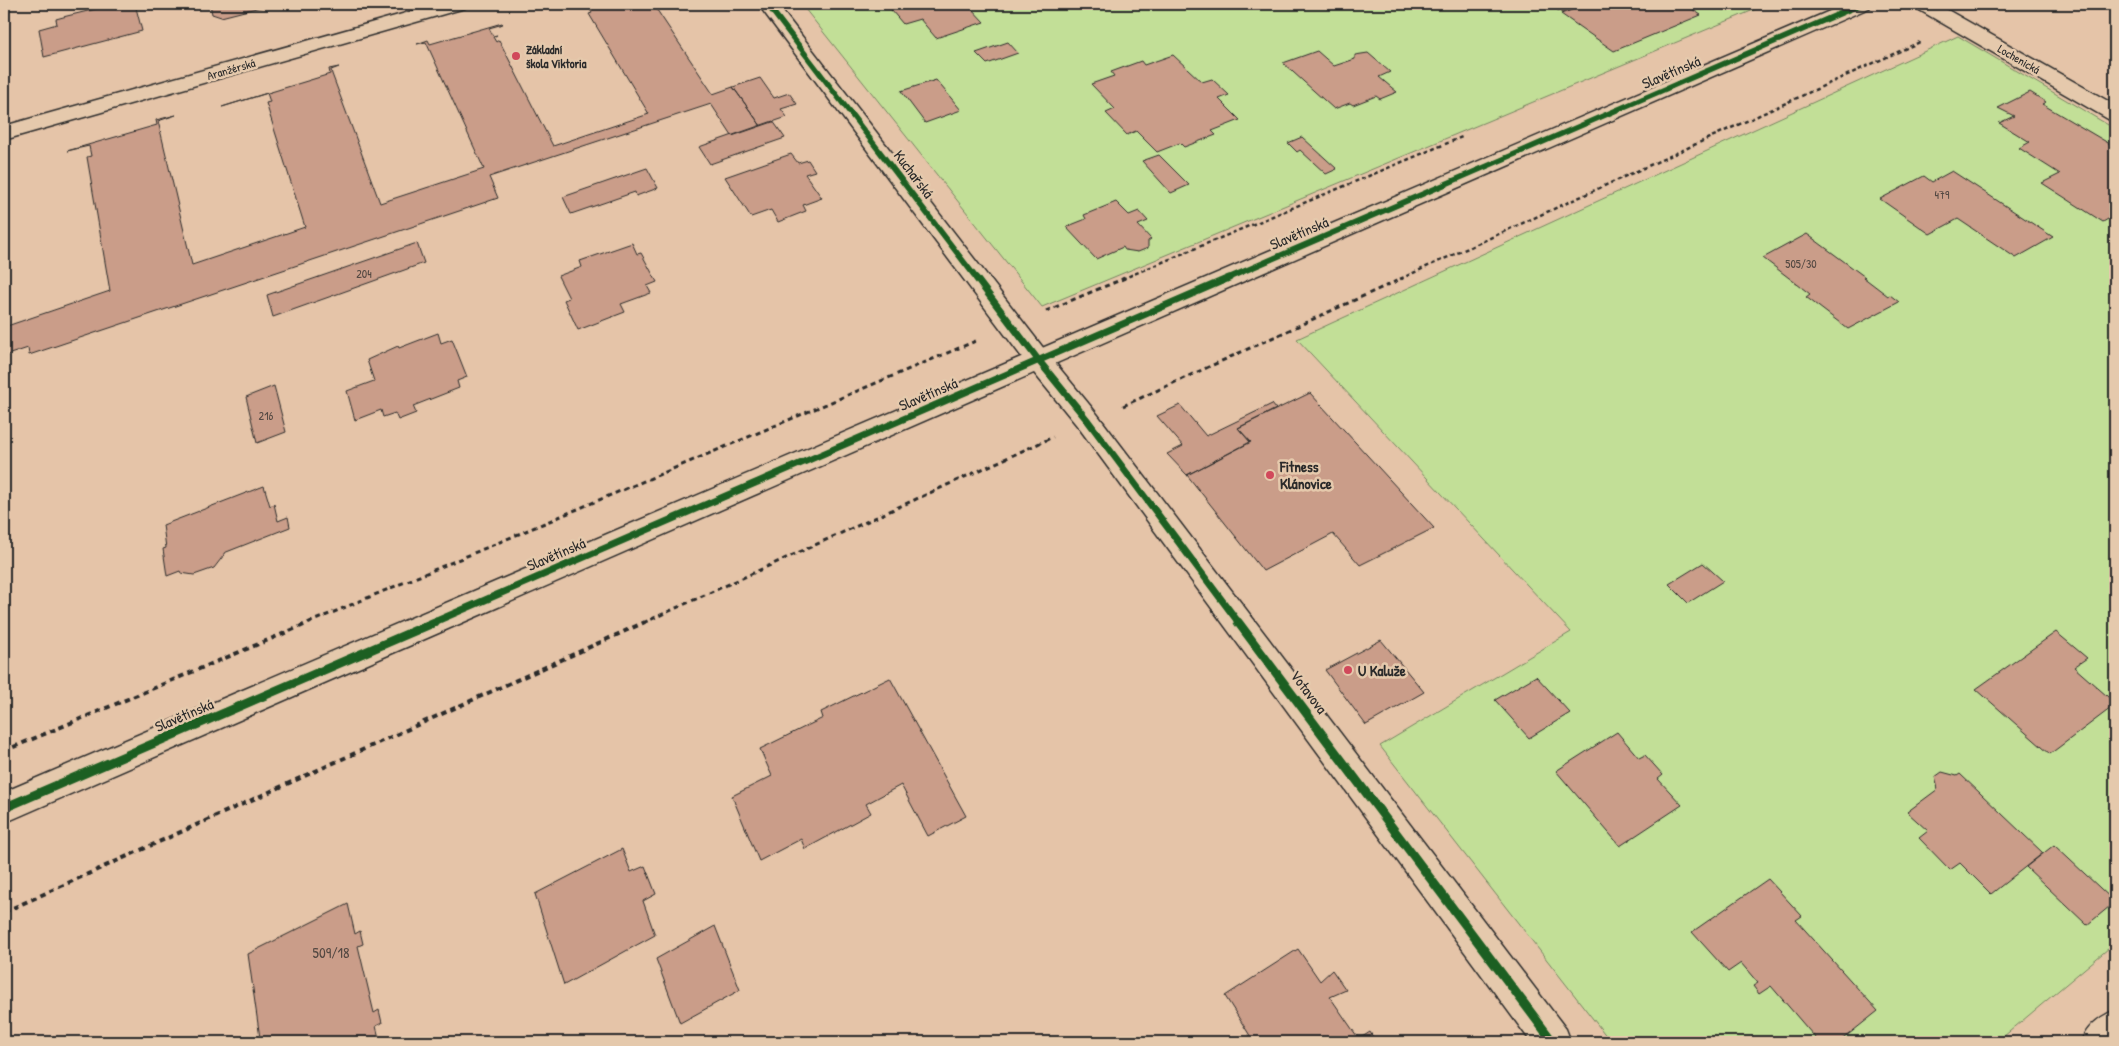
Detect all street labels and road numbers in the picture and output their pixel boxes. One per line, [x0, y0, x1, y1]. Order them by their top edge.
street label: Lochenická [1995, 40, 2044, 78]
street label: Slavětínská [1638, 50, 1704, 94]
street label: Aranžérská [205, 54, 257, 84]
street label: Kuchařská [889, 146, 939, 203]
street label: Slavětínská [1266, 211, 1332, 255]
street label: Slavětínská [895, 372, 961, 416]
street label: Slavětínská [523, 532, 589, 576]
street label: Votavova [1286, 666, 1332, 718]
street label: Slavětínská [151, 693, 217, 737]

